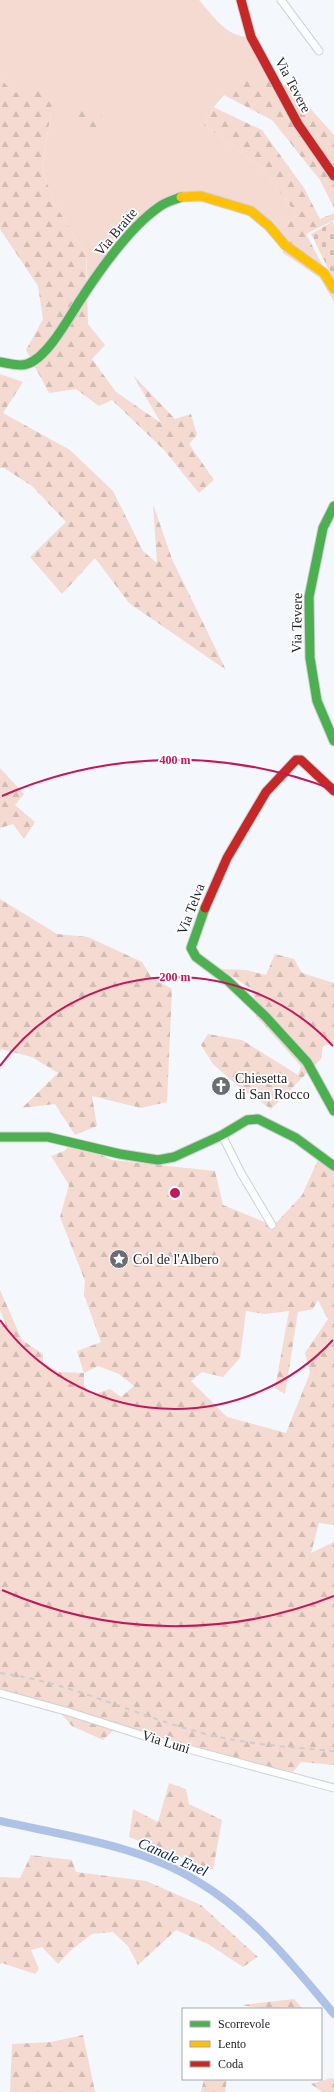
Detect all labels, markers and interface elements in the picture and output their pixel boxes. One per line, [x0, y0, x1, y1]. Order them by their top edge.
street label: Via Tevere [272, 55, 314, 115]
street label: Via Braite [92, 205, 140, 259]
street label: Via Tevere [289, 593, 305, 653]
text: 400 m [160, 753, 191, 767]
street label: Via Telva [174, 881, 208, 937]
text: 200 m [160, 970, 191, 984]
place label: Chiesetta di San Rocco [235, 1071, 310, 1102]
church icon: Chiesetta di San Rocco [210, 1075, 232, 1097]
centre of rings [168, 1186, 182, 1200]
place icon: Col de l'Albero [108, 1248, 130, 1270]
place label: Col de l'Albero [133, 1252, 219, 1267]
street label: Via Luni [140, 1728, 192, 1756]
water label: Canale Enel [136, 1835, 210, 1879]
legend [182, 2008, 322, 2080]
text: Scorrevole [218, 2017, 270, 2031]
text: Lento [218, 2037, 246, 2051]
text: Coda [218, 2057, 244, 2071]

